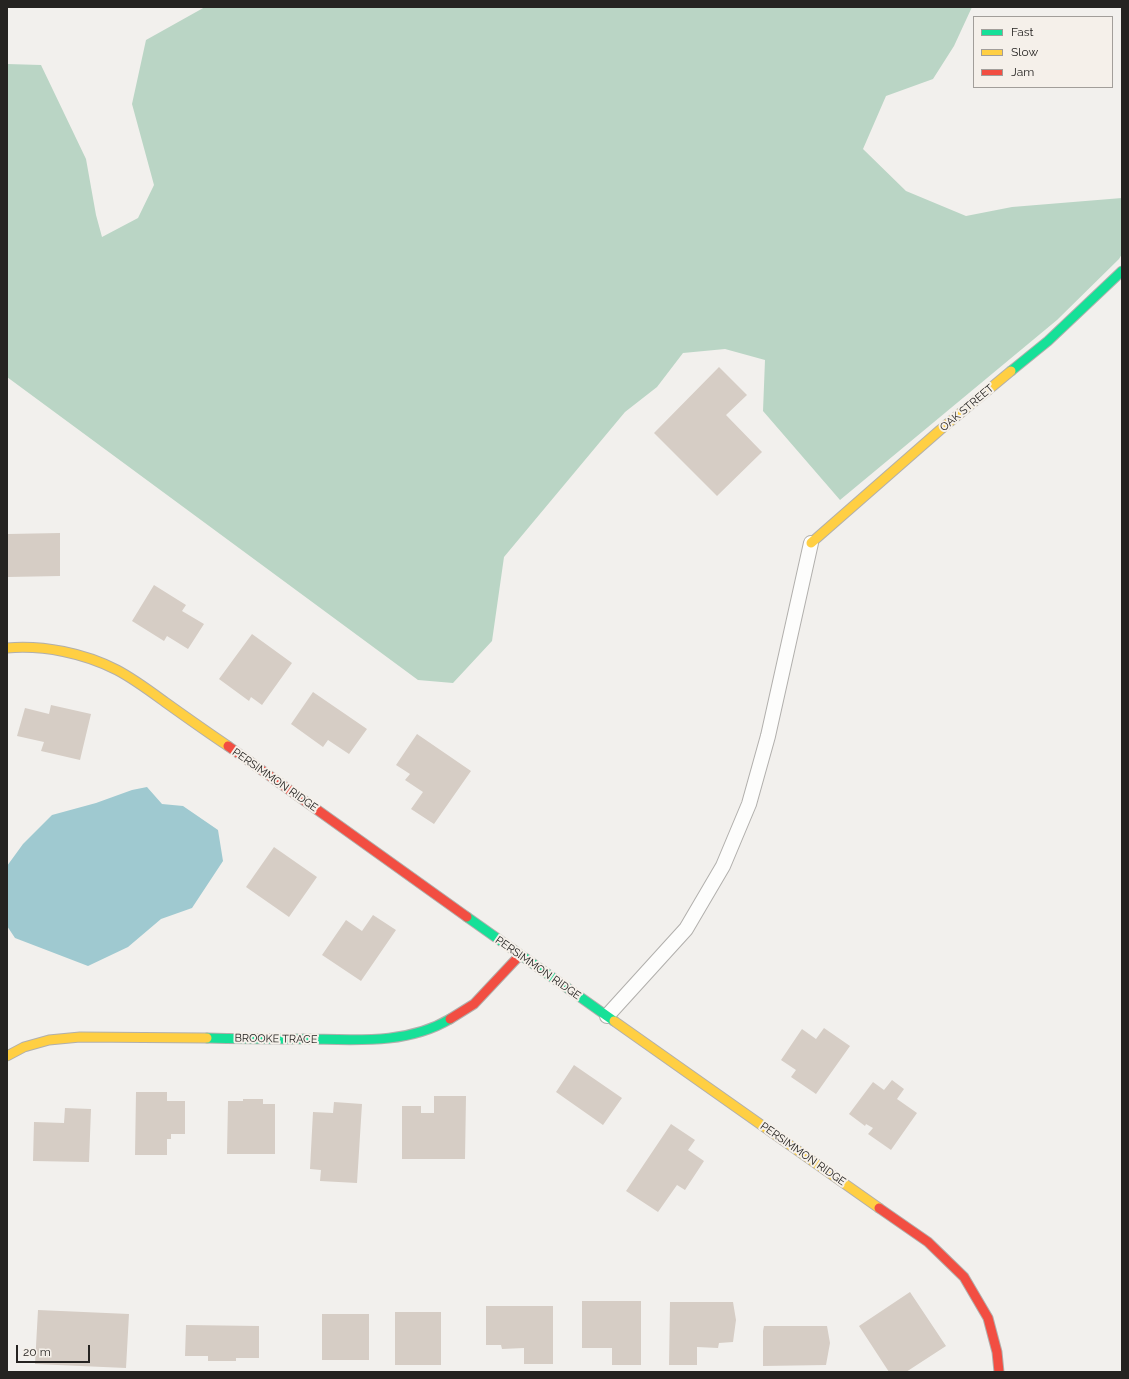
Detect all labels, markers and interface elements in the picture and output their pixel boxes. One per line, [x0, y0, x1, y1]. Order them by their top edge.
legend [973, 16, 1113, 88]
text: Fast [1011, 25, 1034, 39]
text: Slow [1011, 45, 1038, 59]
text: Jam [1011, 65, 1034, 79]
street label: OAK STREET [937, 382, 997, 434]
street label: PERSIMMON RIDGE [230, 746, 320, 814]
street label: PERSIMMON RIDGE [493, 934, 583, 1002]
street label: BROOKE TRACE [234, 1032, 318, 1046]
street label: PERSIMMON RIDGE [758, 1120, 848, 1188]
scale bar [18, 1337, 92, 1363]
text: 20 m [23, 1345, 51, 1359]

